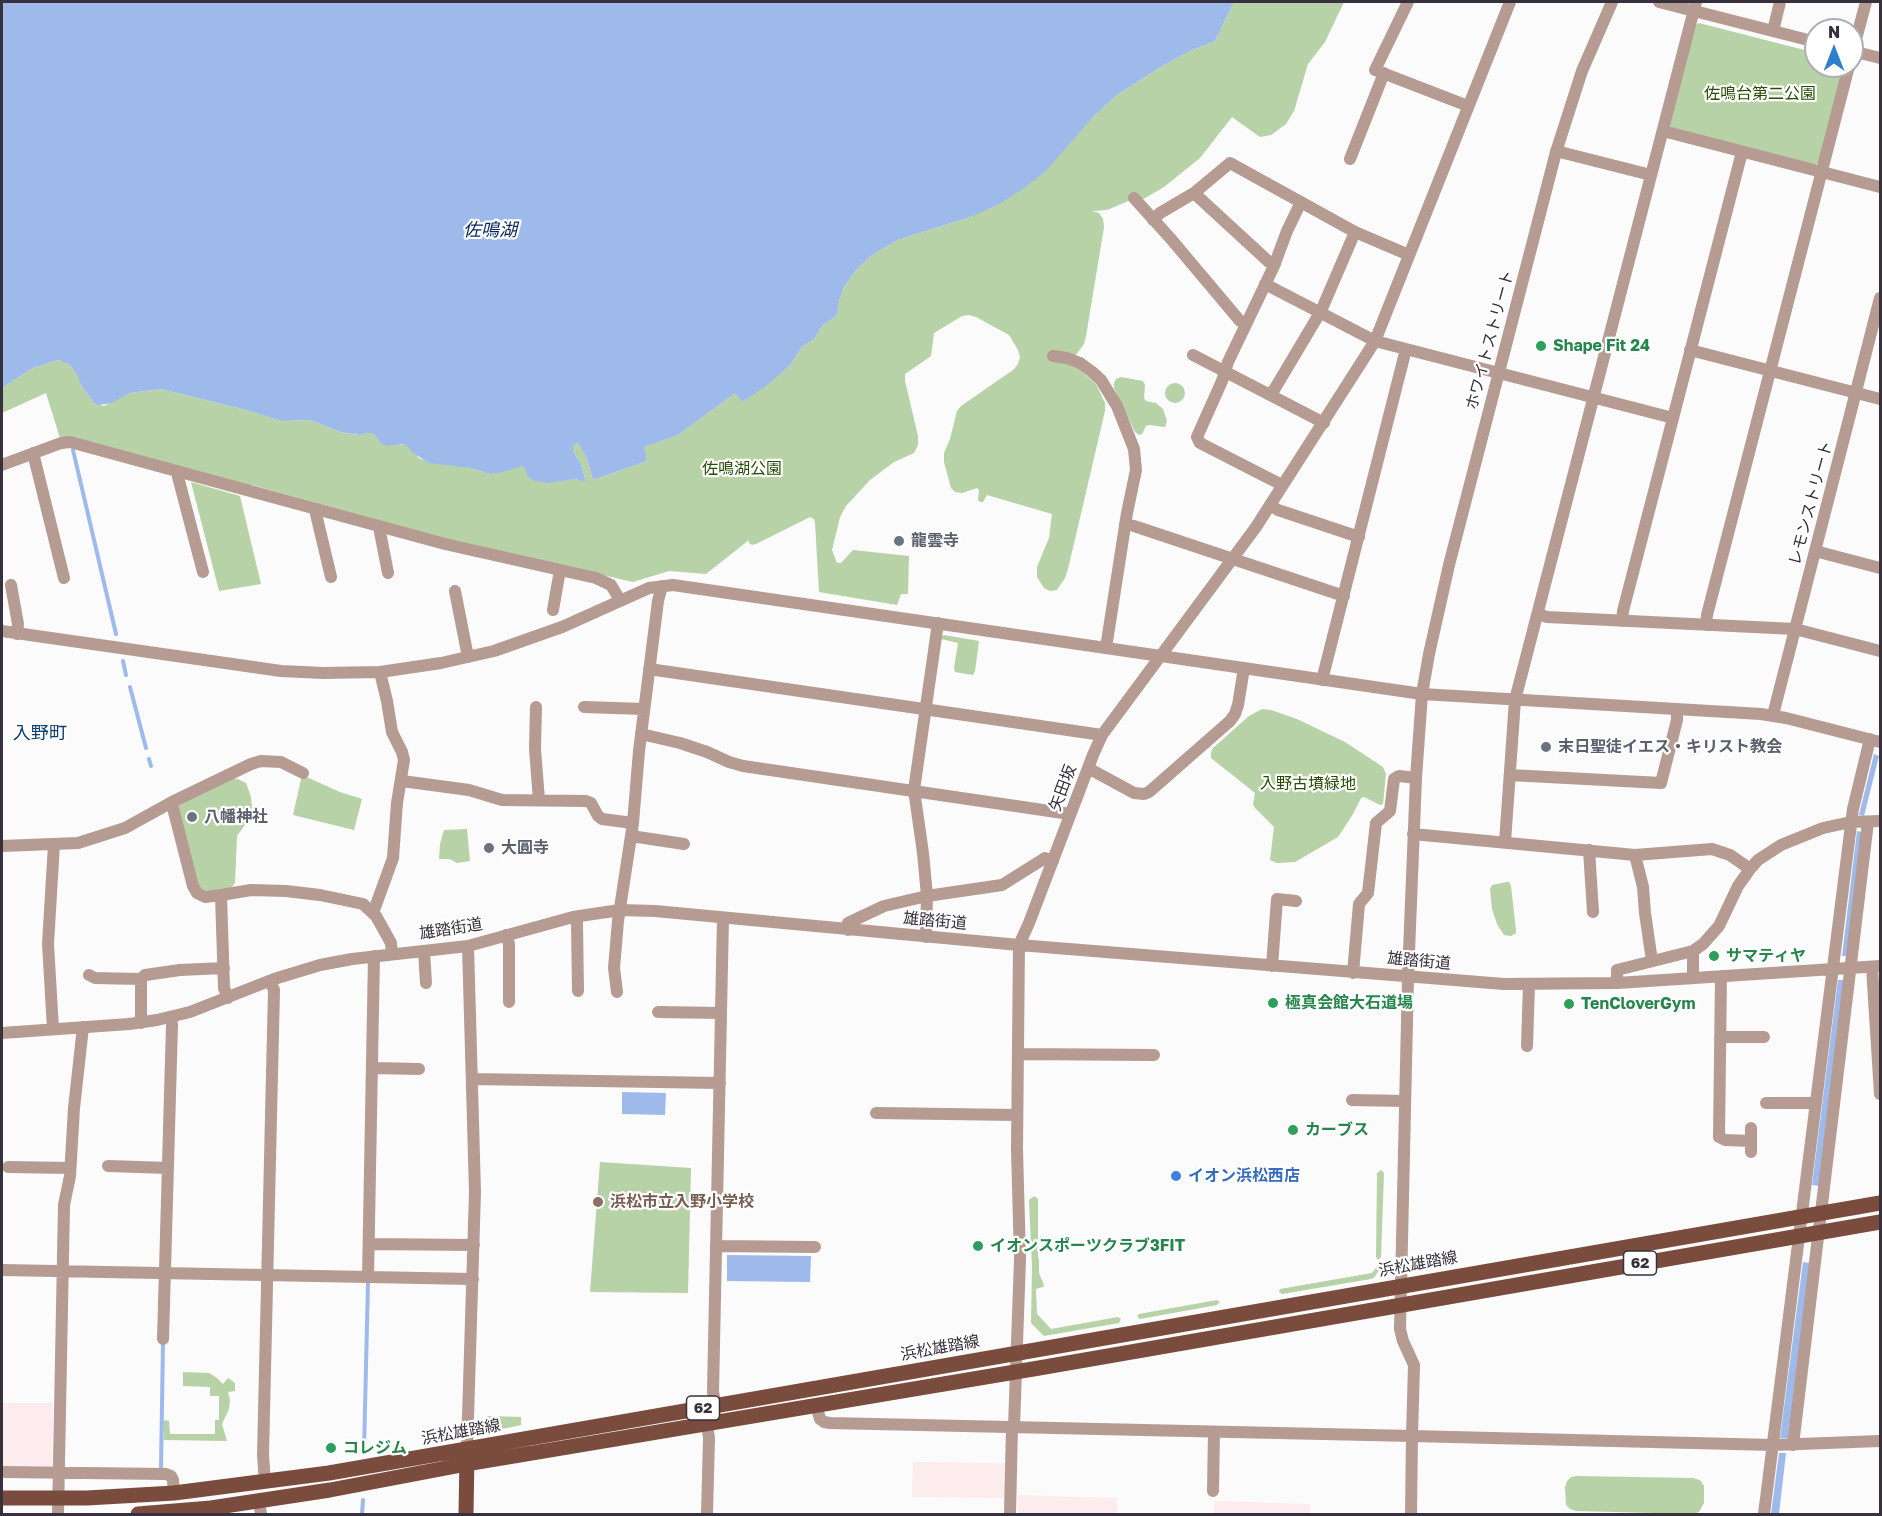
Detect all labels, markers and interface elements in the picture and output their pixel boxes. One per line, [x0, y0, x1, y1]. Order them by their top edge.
north arrow [1804, 18, 1864, 78]
text: N [1828, 22, 1840, 42]
park label: 佐鳴台第二公園 [1704, 84, 1816, 104]
water label: 佐鳴湖 [463, 219, 517, 241]
street label: ホワイトストリート [1462, 268, 1518, 412]
place label: Shape Fit 24 [1553, 336, 1650, 356]
marker: Shape Fit 24 [1534, 339, 1548, 353]
street label: レモンストリート [1785, 439, 1837, 567]
park label: 佐鳴湖公園 [702, 459, 782, 479]
place label: 龍雲寺 [911, 531, 959, 551]
marker: 龍雲寺 [892, 534, 906, 548]
district label: 入野町 [13, 722, 67, 744]
place label: 末日聖徒イエス・キリスト教会 [1558, 737, 1782, 757]
marker: 末日聖徒イエス・キリスト教会 [1539, 740, 1553, 754]
street label: 矢田坂 [1045, 762, 1081, 814]
park label: 入野古墳緑地 [1260, 774, 1356, 794]
place label: 八幡神社 [204, 807, 268, 827]
marker: 八幡神社 [185, 810, 199, 824]
place label: 大圓寺 [501, 838, 549, 858]
marker: 大圓寺 [482, 841, 496, 855]
street label: 雄踏街道 [902, 909, 968, 933]
street label: 雄踏街道 [418, 915, 484, 943]
place label: サマティヤ [1726, 946, 1806, 966]
street label: 雄踏街道 [1386, 949, 1452, 973]
marker: サマティヤ [1707, 949, 1721, 963]
place label: 極真会館大石道場 [1285, 993, 1413, 1013]
place label: TenCloverGym [1581, 994, 1695, 1014]
marker: 極真会館大石道場 [1266, 996, 1280, 1010]
marker: TenCloverGym [1562, 997, 1576, 1011]
place label: カーブス [1305, 1120, 1369, 1140]
marker: カーブス [1286, 1123, 1300, 1137]
place label: イオン浜松西店 [1188, 1166, 1300, 1186]
marker: イオン浜松西店 [1169, 1169, 1183, 1183]
place label: 浜松市立入野小学校 [610, 1192, 754, 1212]
marker: 浜松市立入野小学校 [591, 1195, 605, 1209]
place label: イオンスポーツクラブ3FIT [990, 1236, 1185, 1256]
marker: イオンスポーツクラブ3FIT [971, 1239, 985, 1253]
street label: 浜松雄踏線 [1377, 1248, 1459, 1280]
road number: 62 [1624, 1251, 1656, 1275]
street label: 浜松雄踏線 [899, 1332, 981, 1364]
road number: 62 [686, 1396, 720, 1420]
street label: 浜松雄踏線 [420, 1416, 502, 1448]
place label: コレジム [343, 1438, 407, 1458]
marker: コレジム [324, 1441, 338, 1455]

